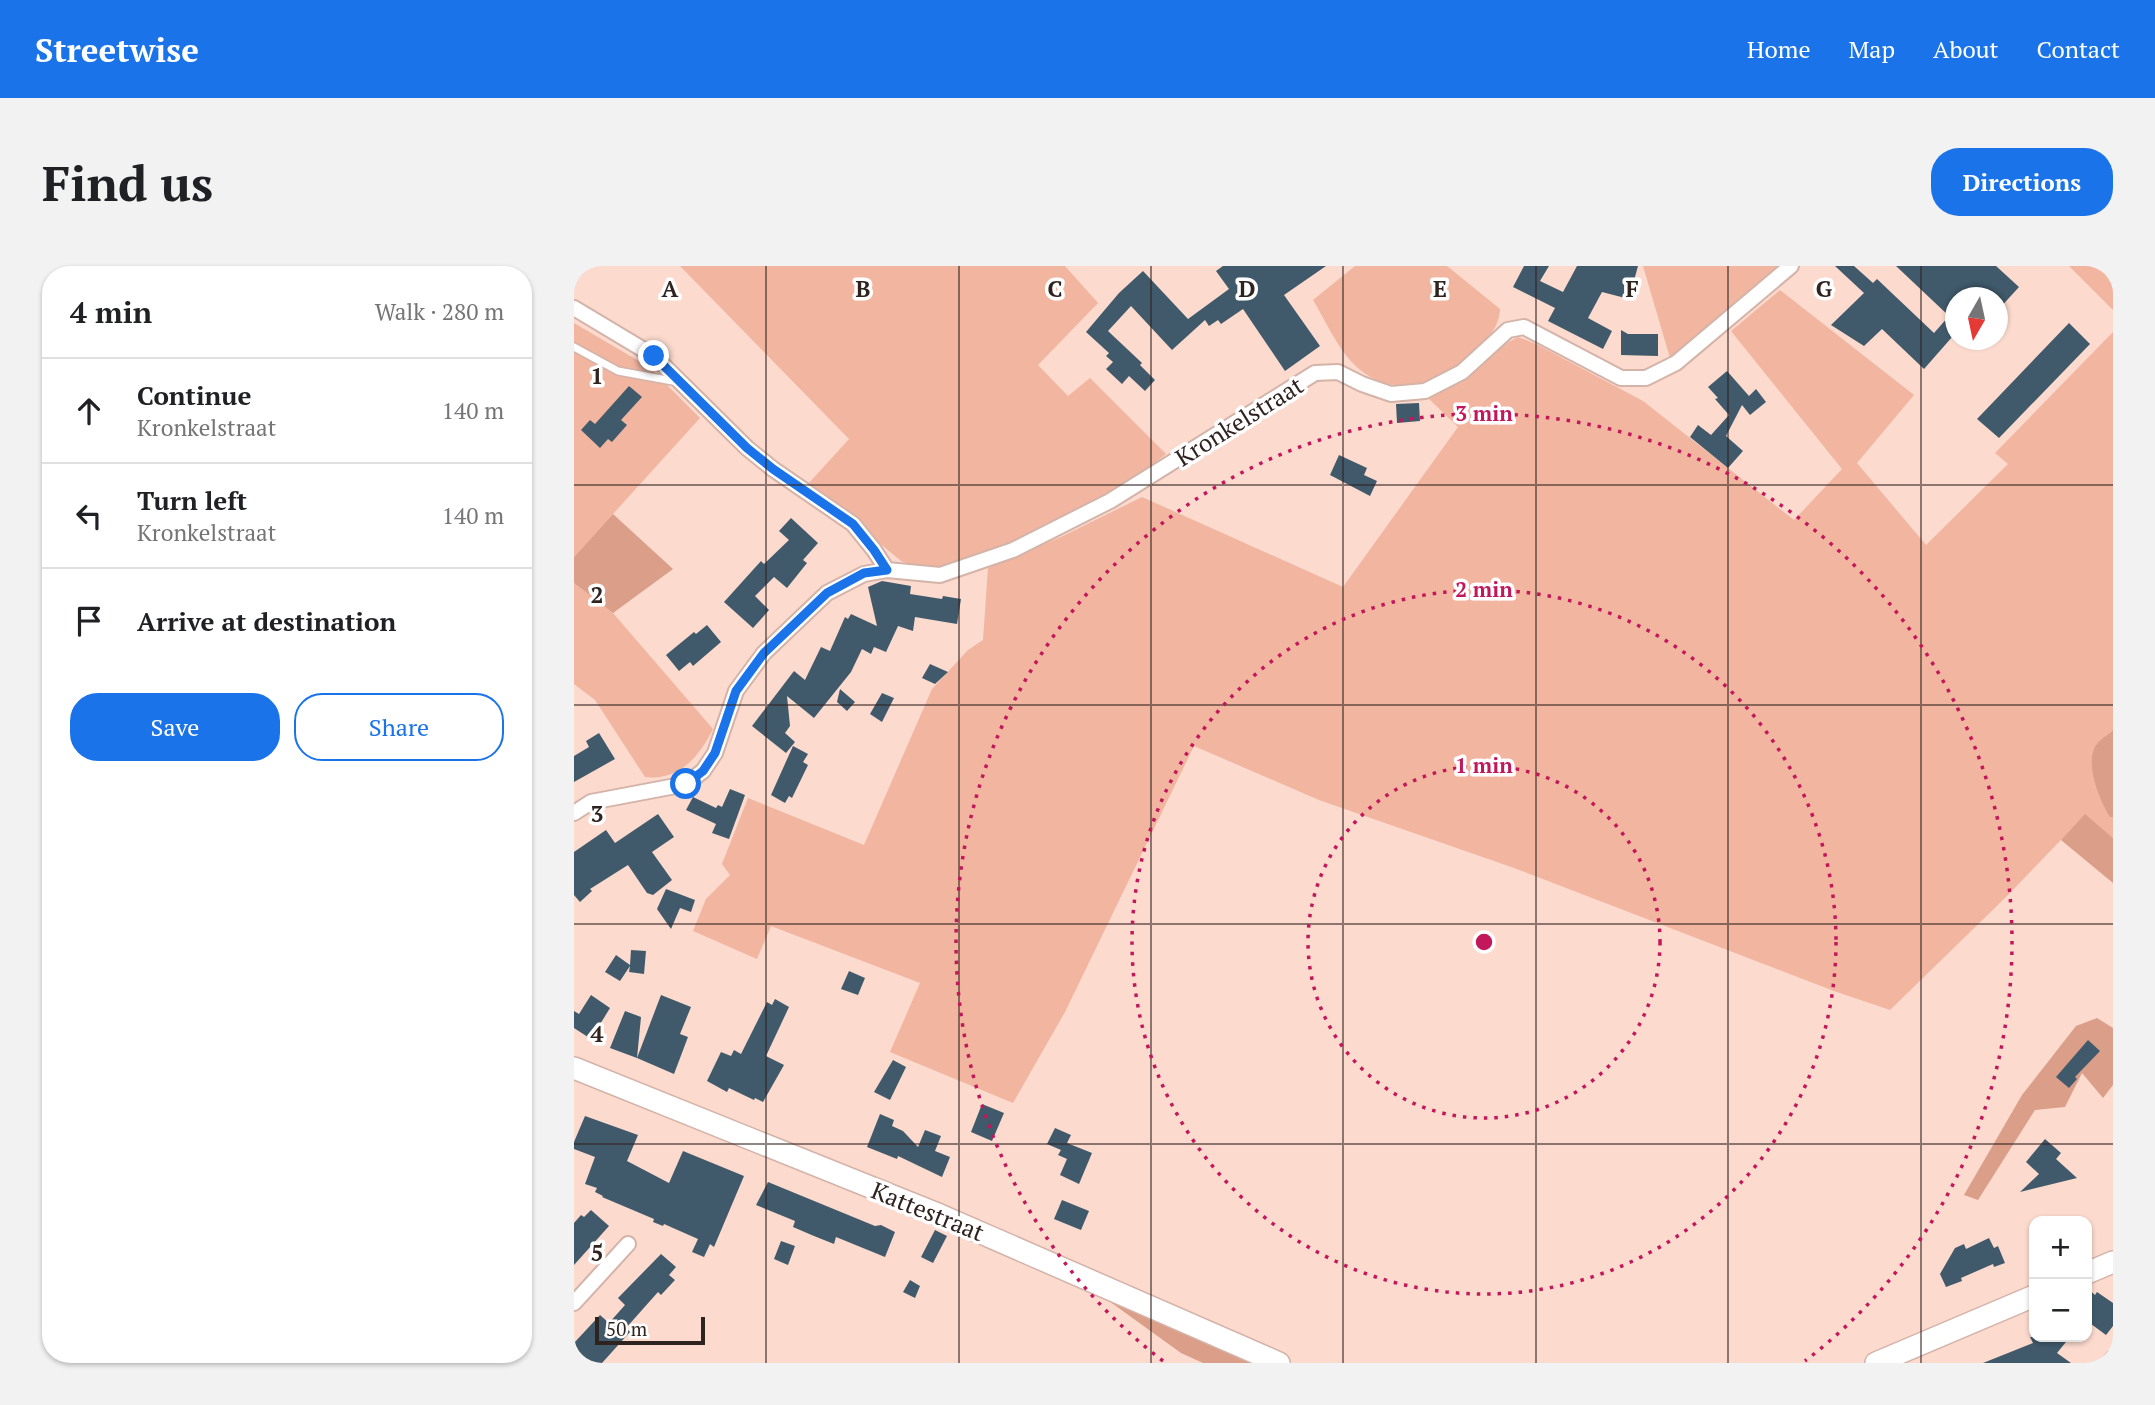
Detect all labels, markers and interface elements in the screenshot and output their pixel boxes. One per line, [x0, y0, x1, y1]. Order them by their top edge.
text: Streetwise [35, 28, 199, 71]
text: Home [1747, 33, 1811, 65]
text: Map [1849, 33, 1895, 65]
text: About [1933, 33, 1999, 65]
text: Contact [2037, 33, 2120, 65]
button: Directions [1931, 148, 2113, 216]
text: Find us [42, 150, 213, 215]
text: A [662, 273, 679, 304]
text: B [856, 273, 871, 304]
text: C [1048, 273, 1063, 304]
text: D [1239, 273, 1256, 304]
text: E [1433, 273, 1447, 304]
text: F [1625, 273, 1639, 304]
text: G [1816, 273, 1833, 304]
north arrow [1945, 287, 2008, 350]
text: 4 min [70, 292, 152, 332]
text: Walk · 280 m [375, 296, 504, 327]
route end [638, 340, 669, 371]
text: 1 [591, 360, 604, 391]
street label: Kronkelstraat [1169, 369, 1309, 473]
text: Continue [137, 378, 251, 412]
icon: ahead [70, 392, 108, 430]
text: 140 m [442, 395, 504, 426]
text: 3 min [1455, 399, 1513, 427]
text: Kronkelstraat [137, 412, 276, 443]
text: Turn left [137, 483, 247, 517]
icon: left [70, 497, 108, 535]
text: 140 m [442, 500, 504, 531]
text: Kronkelstraat [137, 517, 276, 548]
text: 2 min [1455, 575, 1513, 603]
text: 2 [591, 579, 604, 610]
icon: arrive [70, 602, 108, 640]
text: Arrive at destination [137, 604, 396, 638]
button: Save [70, 693, 280, 761]
button: Share [294, 693, 504, 761]
text: 1 min [1455, 751, 1513, 779]
route start [670, 768, 701, 799]
text: 3 [591, 798, 604, 829]
centre of rings [1472, 930, 1496, 954]
text: 4 [591, 1018, 604, 1049]
street label: Kattestraat [867, 1174, 989, 1248]
map controls [2029, 1216, 2092, 1342]
button: + [2029, 1216, 2092, 1279]
text: 5 [591, 1237, 604, 1268]
button: − [2029, 1279, 2092, 1342]
scale bar [595, 1314, 705, 1346]
text: 50 m [606, 1316, 647, 1341]

